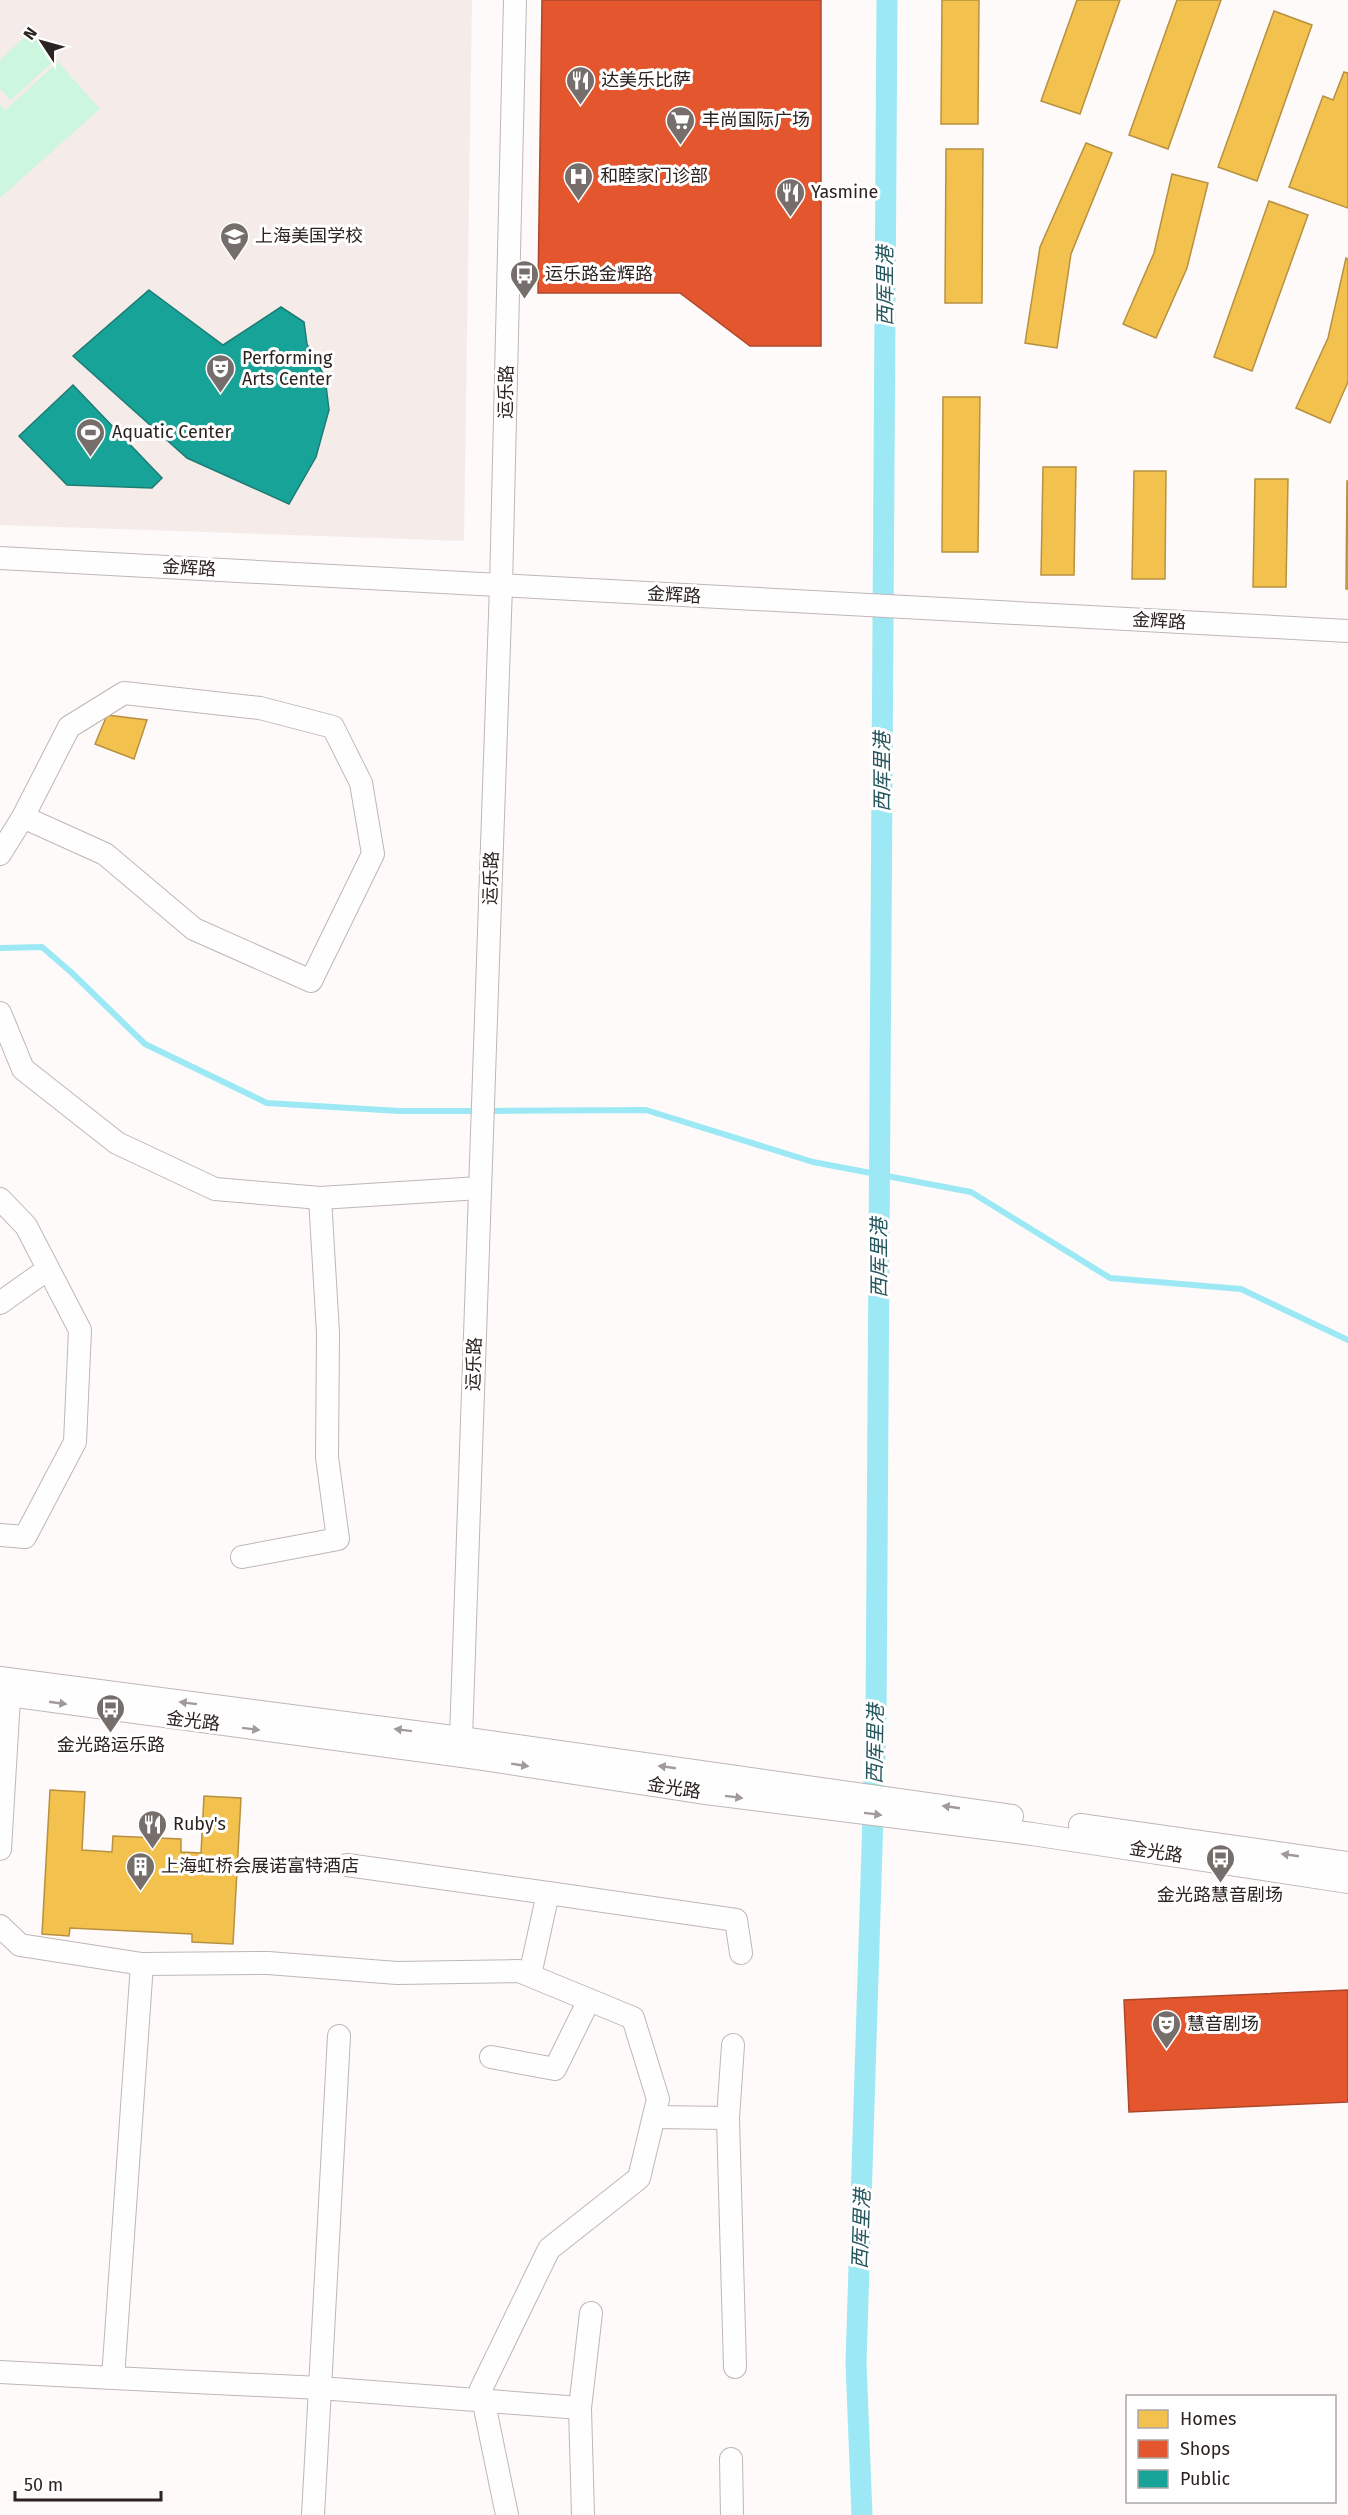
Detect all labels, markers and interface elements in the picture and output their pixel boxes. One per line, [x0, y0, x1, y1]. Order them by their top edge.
north arrow [12, 12, 72, 72]
text: N [19, 24, 41, 43]
restaurant icon: 达美乐比萨 [564, 64, 596, 106]
place label: 达美乐比萨 [601, 69, 691, 91]
supermarket icon: 丰尚国际广场 [665, 104, 697, 146]
place label: 丰尚国际广场 [702, 109, 810, 131]
hospital icon: 和睦家门诊部 [563, 160, 595, 202]
place label: 和睦家门诊部 [600, 165, 708, 187]
restaurant icon: Yasmine [774, 176, 806, 218]
place label: Yasmine [811, 181, 878, 203]
school or university icon: 上海美国学校 [218, 220, 250, 262]
place label: 上海美国学校 [255, 225, 363, 247]
water label: 西厍里港 [873, 243, 897, 326]
bus stop icon: 运乐路金辉路 [508, 258, 540, 300]
place label: 运乐路金辉路 [545, 263, 653, 285]
place label: Performing Arts Center [242, 347, 333, 390]
theatre icon: Performing Arts Center [205, 352, 237, 394]
street label: 运乐路 [495, 365, 517, 419]
sports icon: Aquatic Center [75, 416, 107, 458]
place label: Aquatic Center [112, 421, 231, 443]
street label: 金辉路 [161, 556, 217, 580]
street label: 金辉路 [646, 583, 702, 607]
street label: 金辉路 [1131, 609, 1187, 633]
water label: 西厍里港 [870, 729, 894, 812]
street label: 运乐路 [479, 851, 503, 905]
water label: 西厍里港 [867, 1215, 891, 1298]
street label: 运乐路 [462, 1337, 486, 1391]
bus stop icon: 金光路运乐路 [95, 1692, 127, 1734]
one-way arrow [49, 1698, 68, 1707]
one-way arrow [179, 1698, 198, 1707]
water label: 西厍里港 [862, 1701, 888, 1784]
street label: 金光路 [165, 1707, 221, 1735]
one-way arrow [242, 1724, 261, 1733]
one-way arrow [393, 1726, 412, 1735]
place label: 金光路运乐路 [57, 1734, 165, 1756]
one-way arrow [511, 1760, 530, 1769]
one-way arrow [657, 1763, 676, 1772]
street label: 金光路 [646, 1773, 702, 1803]
one-way arrow [724, 1792, 743, 1802]
one-way arrow [942, 1803, 961, 1812]
restaurant icon: Ruby's [136, 1808, 168, 1850]
one-way arrow [864, 1809, 883, 1819]
place label: Ruby's [173, 1813, 226, 1835]
street label: 金光路 [1128, 1837, 1184, 1867]
bus stop icon: 金光路慧音剧场 [1204, 1842, 1236, 1884]
building icon: 上海虹桥会展诺富特酒店 [124, 1850, 156, 1892]
one-way arrow [1280, 1850, 1299, 1859]
place label: 上海虹桥会展诺富特酒店 [161, 1855, 359, 1877]
place label: 金光路慧音剧场 [1157, 1884, 1283, 1906]
theatre icon: 慧音剧场 [1150, 2008, 1182, 2050]
place label: 慧音剧场 [1187, 2013, 1259, 2035]
water label: 西厍里港 [848, 2186, 874, 2269]
legend [1126, 2395, 1336, 2503]
text: Homes [1180, 2408, 1236, 2430]
text: Shops [1180, 2438, 1230, 2460]
scale bar [15, 2464, 160, 2502]
text: Public [1180, 2468, 1230, 2490]
text: 50 m [24, 2474, 63, 2496]

